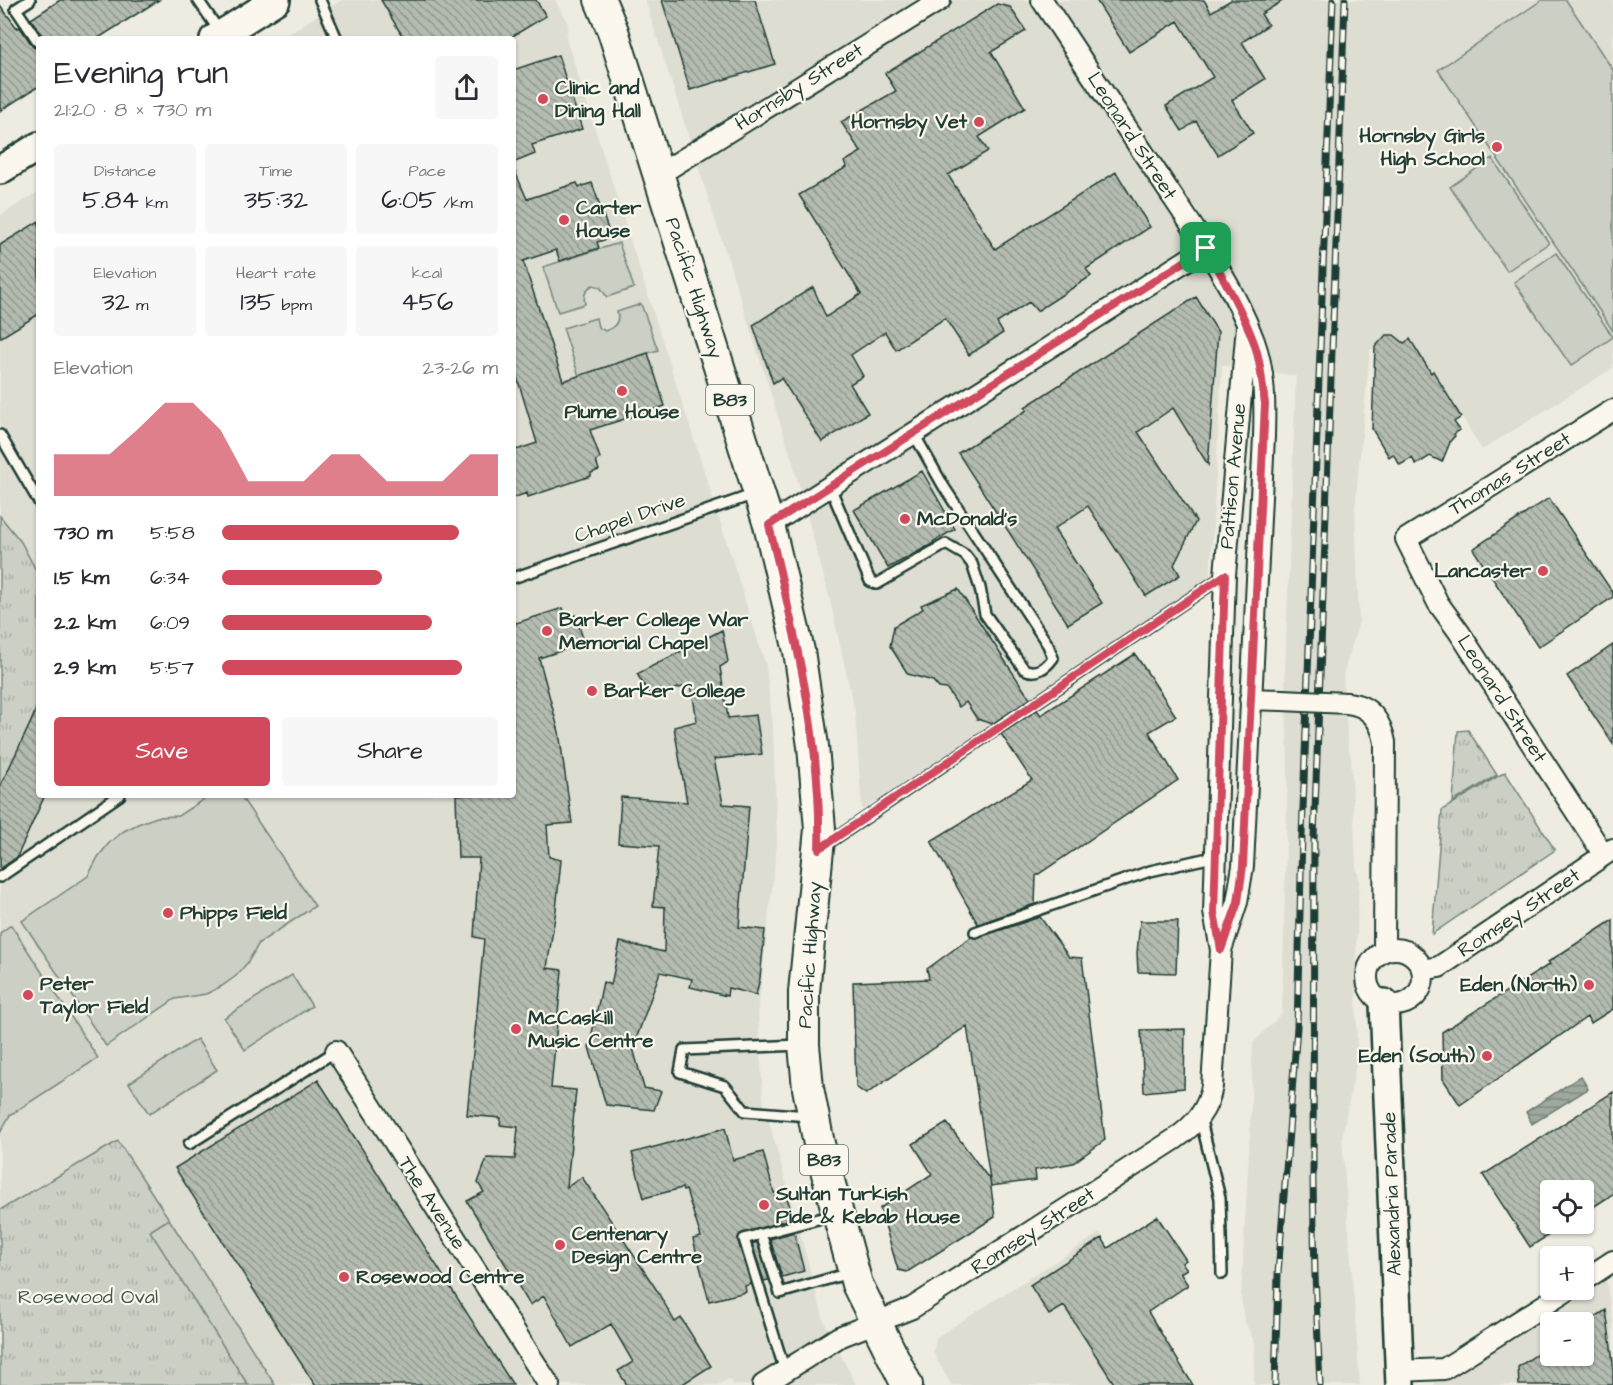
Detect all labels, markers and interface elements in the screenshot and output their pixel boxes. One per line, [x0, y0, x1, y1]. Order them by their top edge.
street label: Hornsby Street [730, 36, 869, 139]
text: Evening run [54, 50, 228, 96]
button: share [435, 56, 498, 119]
street label: Leonard Street [1080, 67, 1184, 205]
place label: Clinic and Dining Hall [555, 74, 641, 126]
marker: Clinic and Dining Hall [536, 92, 550, 106]
text: 21:20 · 8 × 730 m [54, 96, 211, 124]
place label: Hornsby Vet [851, 108, 968, 137]
marker: Hornsby Vet [972, 115, 986, 129]
place label: Hornsby Girls High School [1359, 122, 1485, 174]
marker: Hornsby Girls High School [1490, 140, 1504, 154]
text: Distance [94, 160, 156, 182]
text: Time [259, 160, 293, 182]
text: Pace [408, 160, 446, 182]
text: 5.84 [82, 182, 139, 218]
text: 35:32 [244, 182, 308, 218]
text: 6:05 [381, 182, 437, 218]
text: km [139, 192, 168, 214]
text: /km [437, 192, 473, 214]
place label: Carter House [576, 194, 642, 245]
marker: Carter House [557, 213, 571, 227]
street label: Pacific Highway [657, 214, 730, 362]
pin [1180, 222, 1231, 273]
icon: arrive [1189, 231, 1222, 264]
text: Elevation [94, 262, 156, 284]
text: Heart rate [236, 262, 316, 284]
text: kcal [412, 262, 442, 284]
text: 32 [102, 284, 130, 320]
text: 135 [240, 284, 275, 320]
text: 456 [401, 284, 453, 320]
text: m [130, 294, 148, 316]
text: bpm [275, 294, 312, 316]
text: Elevation [54, 354, 133, 382]
text: 23–26 m [423, 354, 498, 382]
marker: Plume House [615, 384, 629, 398]
road number: B83 [706, 385, 754, 415]
place label: Plume House [565, 398, 680, 426]
street label: Pattison Avenue [1213, 402, 1253, 550]
street label: Thomas Street [1444, 425, 1576, 523]
street label: Chapel Drive [571, 486, 689, 550]
place label: McDonald's [917, 505, 1017, 533]
marker: McDonald's [898, 512, 912, 526]
text: 730 m [54, 519, 113, 547]
text: 5:58 [150, 519, 195, 547]
place label: Lancaster [1434, 557, 1532, 585]
text: 1.5 km [54, 564, 109, 592]
text: 6:34 [150, 564, 190, 592]
marker: Lancaster [1536, 564, 1550, 578]
place label: Barker College War Memorial Chapel [559, 606, 749, 657]
text: 2.2 km [54, 609, 116, 637]
text: 6:09 [150, 609, 190, 637]
marker: Barker College War Memorial Chapel [540, 624, 554, 638]
street label: Leonard Street [1450, 630, 1554, 768]
text: 2.9 km [54, 654, 116, 682]
text: 5:57 [150, 654, 194, 682]
place label: Barker College [604, 677, 745, 706]
marker: Barker College [585, 684, 599, 698]
button: Save [54, 717, 270, 786]
button: Share [282, 717, 498, 786]
street label: Romsey Street [1452, 862, 1587, 965]
street label: Pacific Highway [791, 881, 830, 1029]
place label: Phipps Field [180, 899, 288, 927]
marker: Phipps Field [161, 906, 175, 920]
place label: Peter Taylor Field [39, 970, 149, 1022]
place label: Eden (North) [1460, 971, 1577, 999]
marker: Eden (North) [1582, 978, 1596, 992]
marker: Peter Taylor Field [21, 988, 35, 1002]
place label: McCaskill Music Centre [528, 1004, 654, 1055]
marker: McCaskill Music Centre [509, 1022, 523, 1036]
place label: Eden (South) [1359, 1042, 1475, 1070]
marker: Eden (South) [1480, 1049, 1494, 1063]
street label: Alexandria Parade [1375, 1111, 1409, 1276]
road number: B83 [800, 1145, 848, 1175]
street label: The Avenue [391, 1151, 473, 1255]
place label: Sultan Turkish Pide & Kebab House [775, 1180, 960, 1231]
street label: Romsey Street [966, 1180, 1101, 1282]
map controls [1540, 1180, 1594, 1366]
button: locate [1540, 1180, 1594, 1234]
marker: Sultan Turkish Pide & Kebab House [757, 1198, 771, 1212]
place label: Centenary Design Centre [572, 1220, 702, 1272]
marker: Centenary Design Centre [553, 1238, 567, 1252]
button: + [1540, 1246, 1594, 1300]
place label: Rosewood Centre [356, 1263, 524, 1291]
marker: Rosewood Centre [337, 1270, 351, 1284]
park label: Rosewood Oval [18, 1283, 158, 1311]
button: − [1540, 1312, 1594, 1366]

